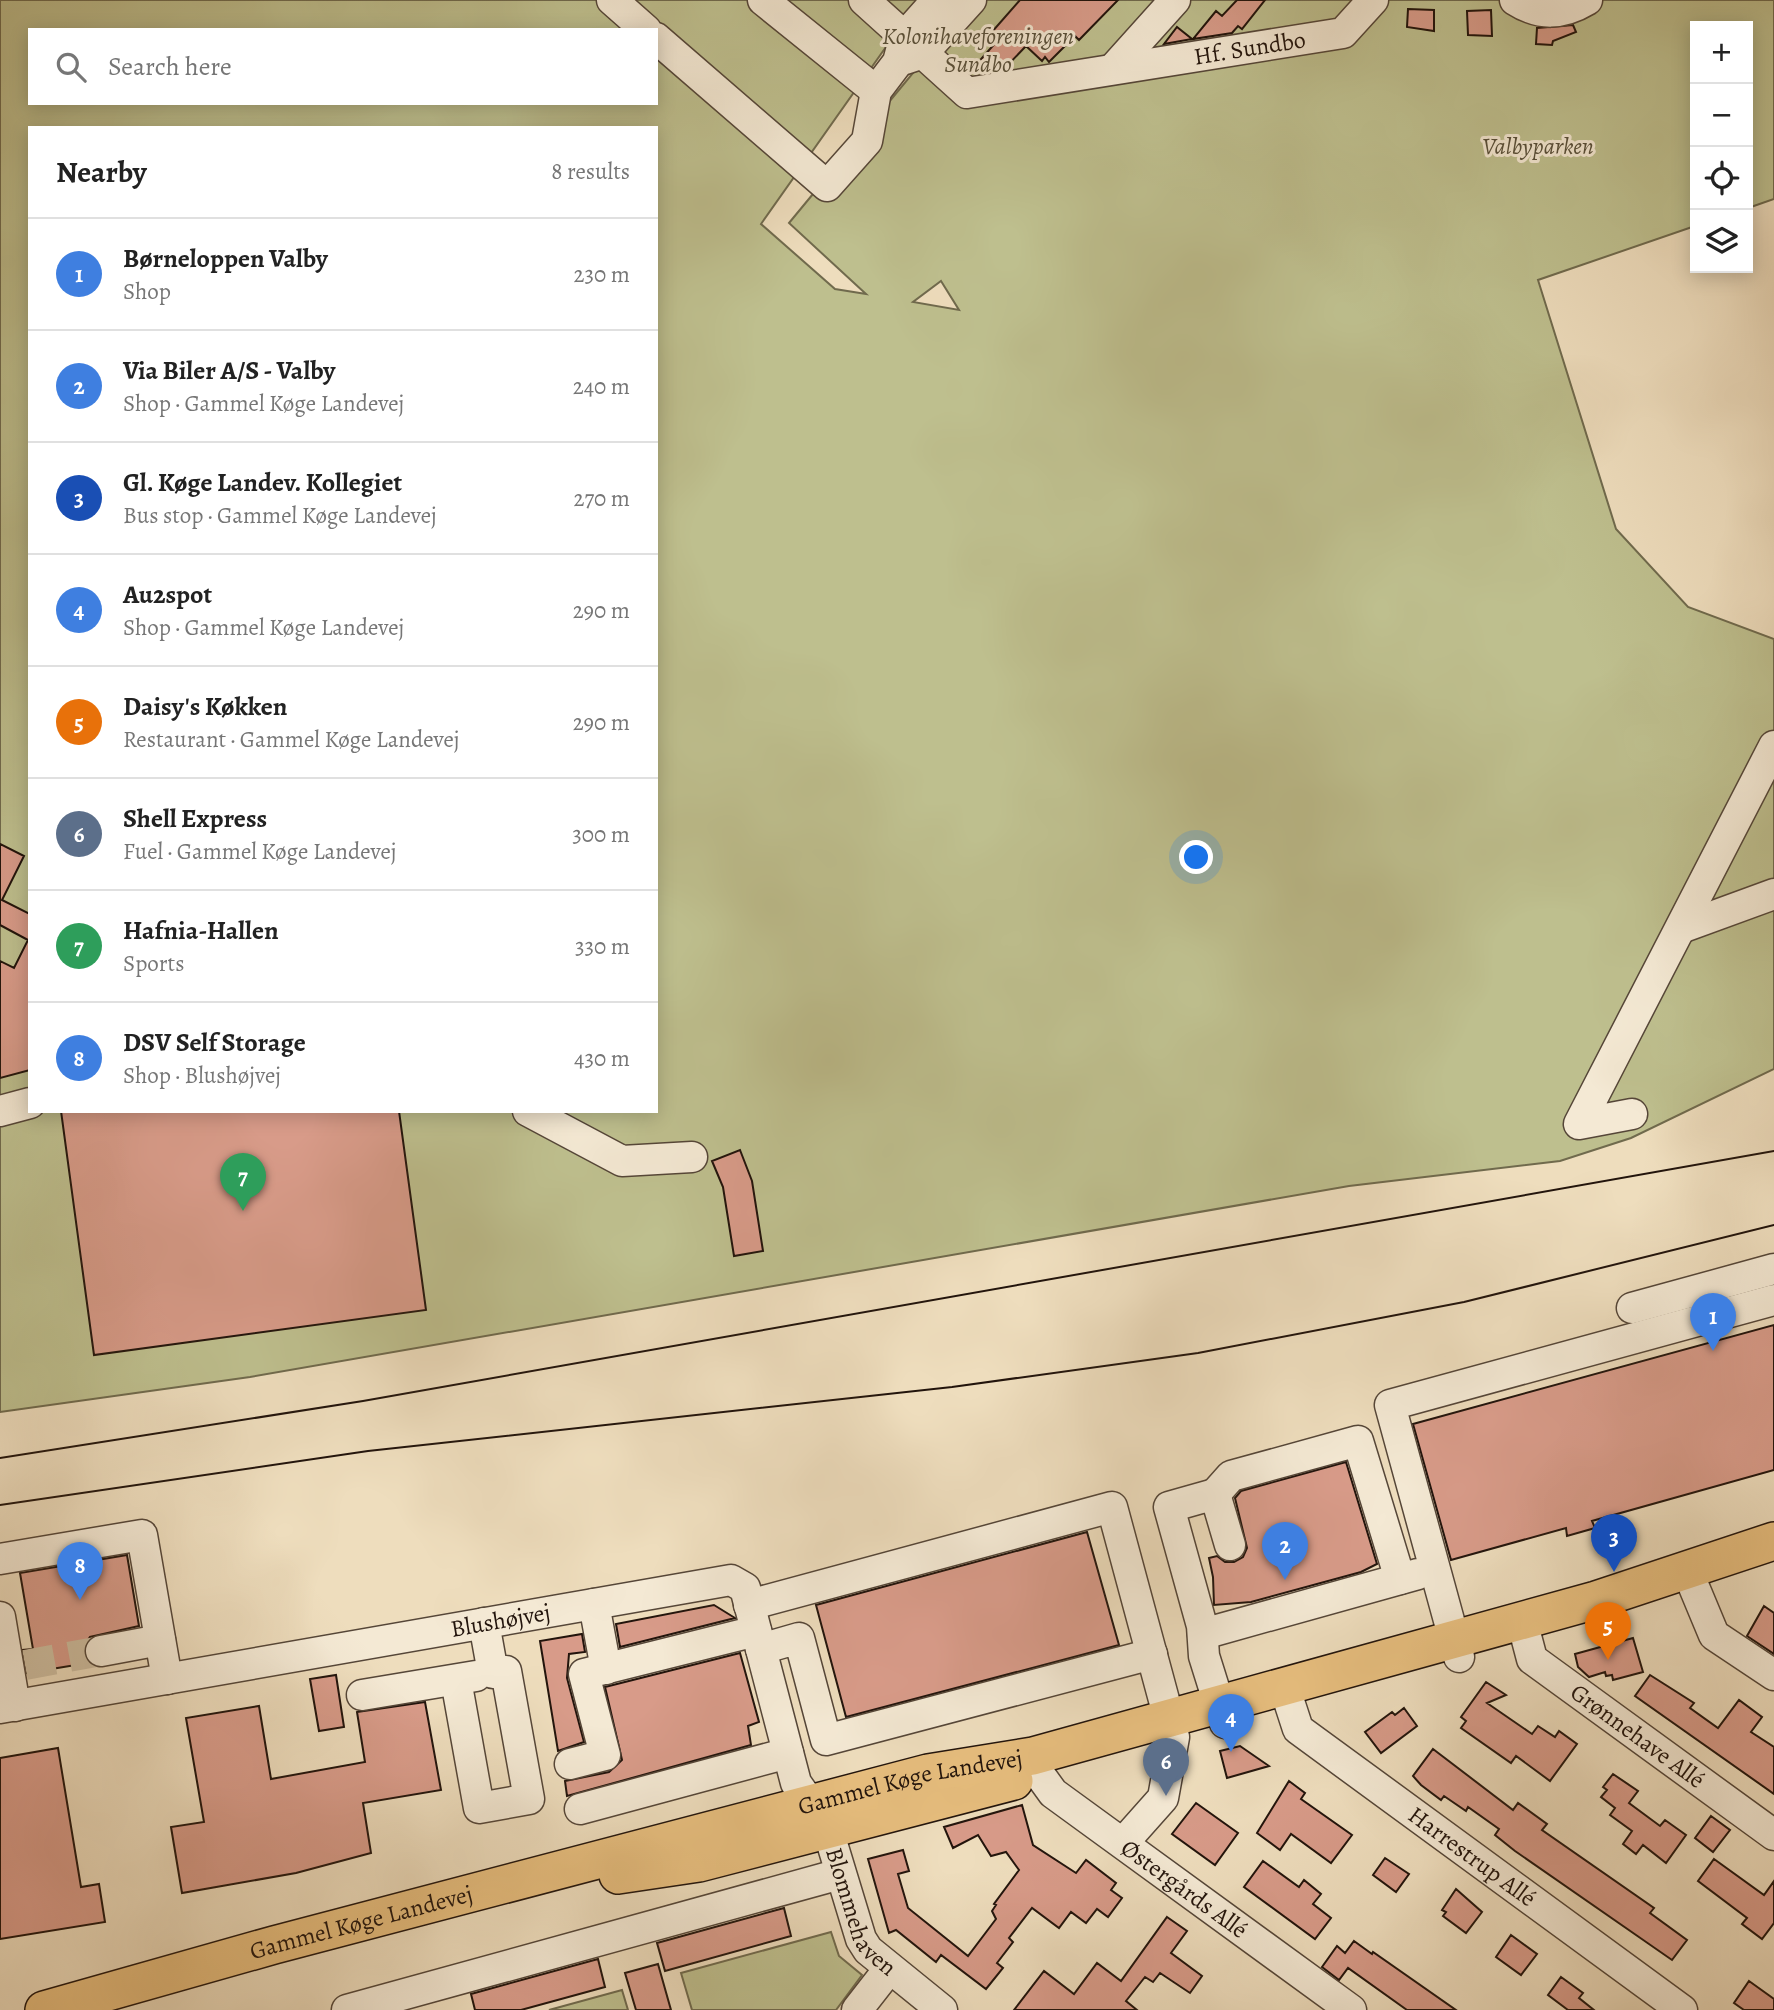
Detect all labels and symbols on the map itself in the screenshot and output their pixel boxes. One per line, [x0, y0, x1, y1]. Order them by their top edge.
park label: Kolonihaveforeningen Sundbo [882, 20, 1074, 80]
street label: Hf. Sundbo [1191, 23, 1308, 73]
park label: Valbyparken [1482, 130, 1594, 162]
your location [1179, 840, 1213, 874]
pin: 7 [220, 1153, 266, 1211]
pin: 1 [1690, 1293, 1736, 1351]
pin: 3 [1591, 1514, 1637, 1572]
pin: 2 [1262, 1522, 1308, 1580]
pin: 8 [57, 1542, 103, 1600]
street label: Blushøjvej [448, 1596, 553, 1645]
pin: 5 [1585, 1602, 1631, 1660]
street label: Grønnehave Allé [1564, 1676, 1711, 1796]
pin: 4 [1208, 1694, 1254, 1752]
pin: 6 [1143, 1738, 1189, 1796]
street label: Gammel Køge Landevej [794, 1742, 1025, 1823]
street label: Harrestrup Allé [1402, 1799, 1543, 1914]
street label: Østergårds Allé [1115, 1832, 1254, 1946]
street label: Blommehaven [818, 1843, 903, 1983]
street label: Gammel Køge Landevej [246, 1877, 476, 1967]

